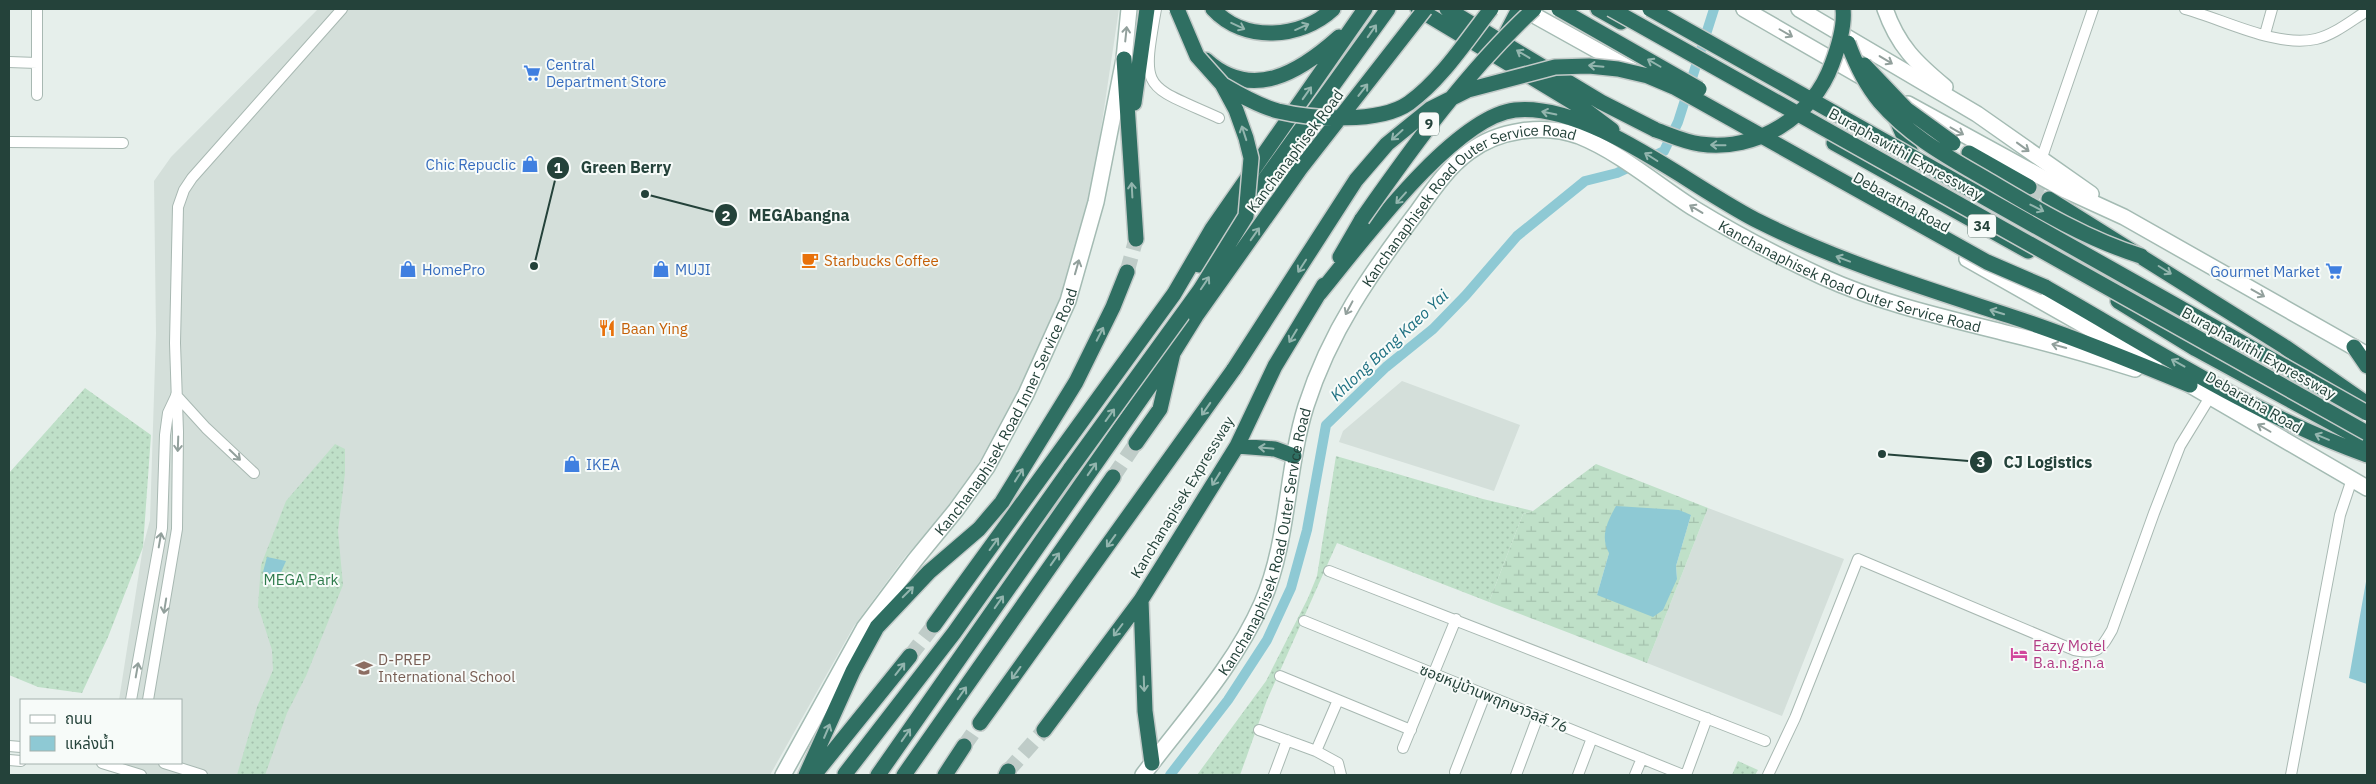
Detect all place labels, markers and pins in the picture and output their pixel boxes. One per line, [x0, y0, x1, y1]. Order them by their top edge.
place label: Central Department Store [546, 55, 666, 91]
supermarket icon: Central Department Store [522, 63, 542, 83]
callout: Green Berry [545, 152, 681, 183]
shop icon: Chic Repuclic [520, 154, 540, 174]
place label: Chic Repuclic [426, 155, 516, 174]
callout: MEGAbangna [714, 200, 860, 231]
cafe icon: Starbucks Coffee [800, 250, 820, 270]
place label: Starbucks Coffee [824, 251, 939, 270]
shop icon: HomePro [398, 259, 418, 279]
shop icon: MUJI [651, 259, 671, 279]
place label: HomePro [422, 260, 485, 279]
place label: MUJI [675, 260, 711, 279]
supermarket icon: Gourmet Market [2324, 261, 2344, 281]
place label: Gourmet Market [2210, 262, 2320, 281]
restaurant icon: Baan Ying [597, 318, 617, 338]
place label: Baan Ying [621, 319, 688, 338]
callout: CJ Logistics [1969, 447, 2102, 478]
shop icon: IKEA [562, 454, 582, 474]
place label: IKEA [586, 455, 620, 474]
place label: Eazy Motel B.a.n.g.n.a [2033, 636, 2106, 672]
hotel icon: Eazy Motel B.a.n.g.n.a [2009, 644, 2029, 664]
place label: D-PREP International School [378, 650, 515, 686]
school or university icon: D-PREP International School [354, 658, 374, 678]

